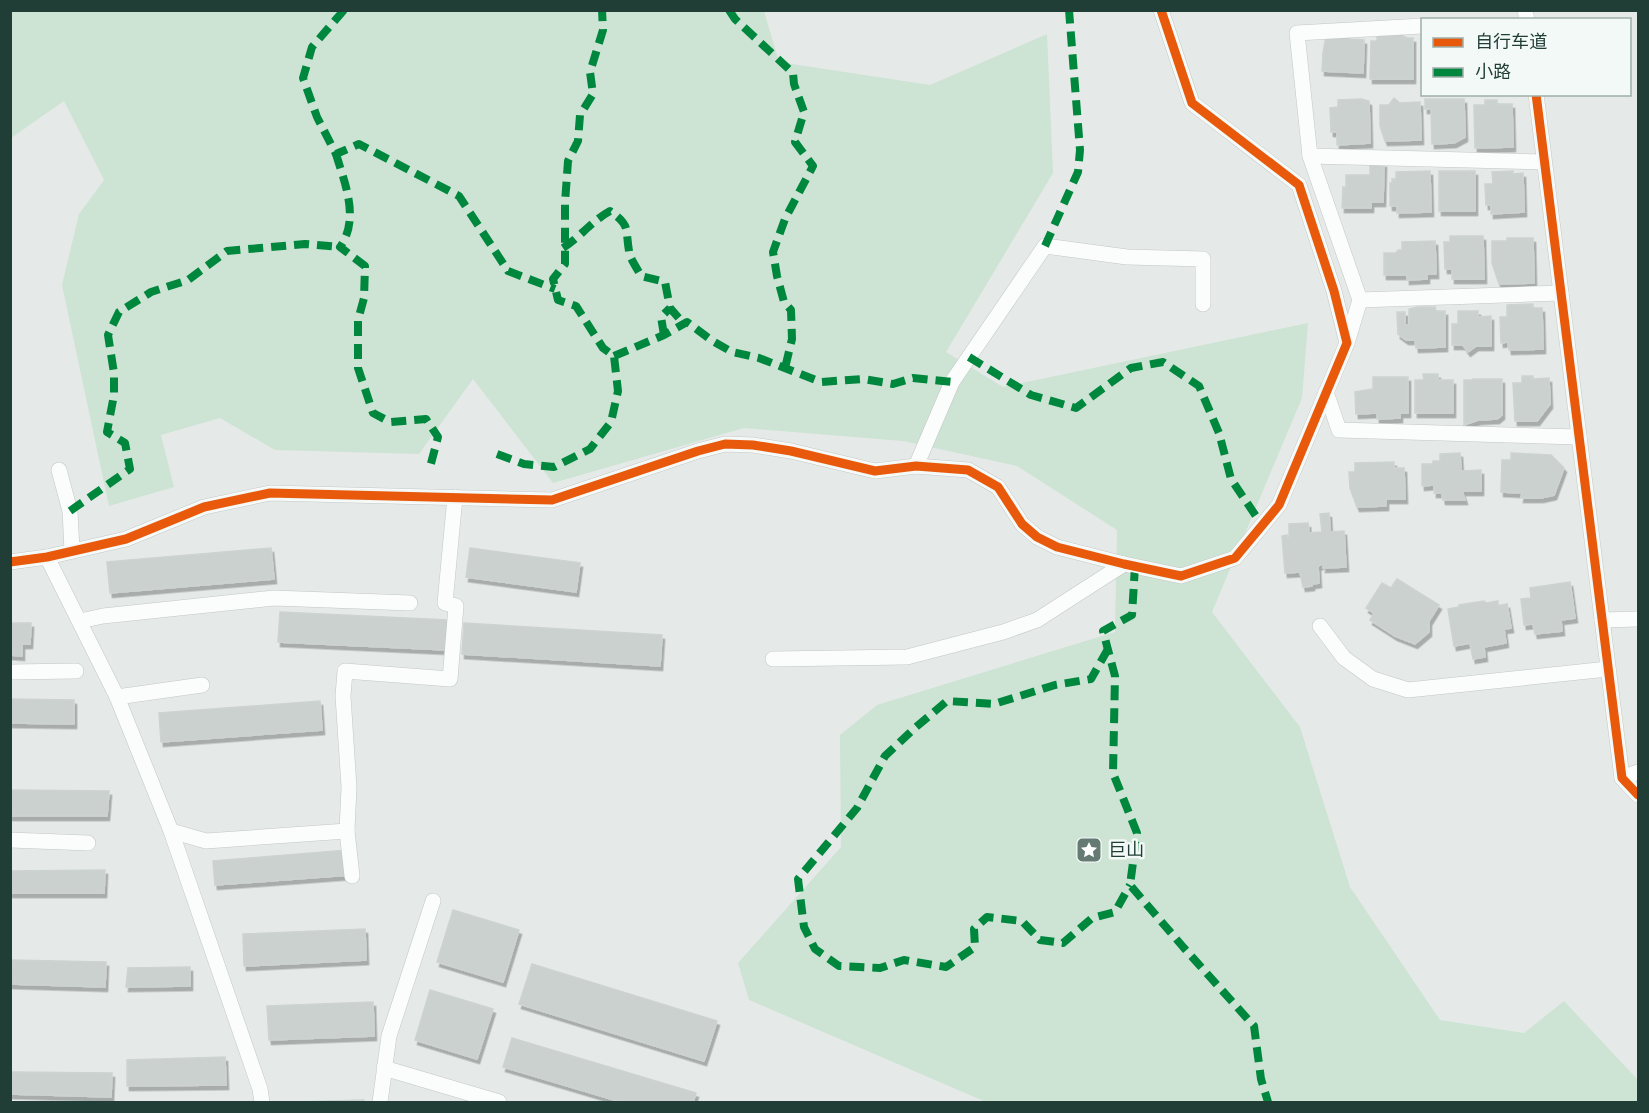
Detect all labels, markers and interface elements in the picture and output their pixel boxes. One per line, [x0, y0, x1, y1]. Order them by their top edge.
legend [1421, 18, 1631, 96]
text: 自行车道 [1475, 30, 1547, 54]
text: 小路 [1475, 60, 1511, 84]
place icon: 巨山 [1074, 835, 1104, 865]
place label: 巨山 [1108, 838, 1144, 862]

